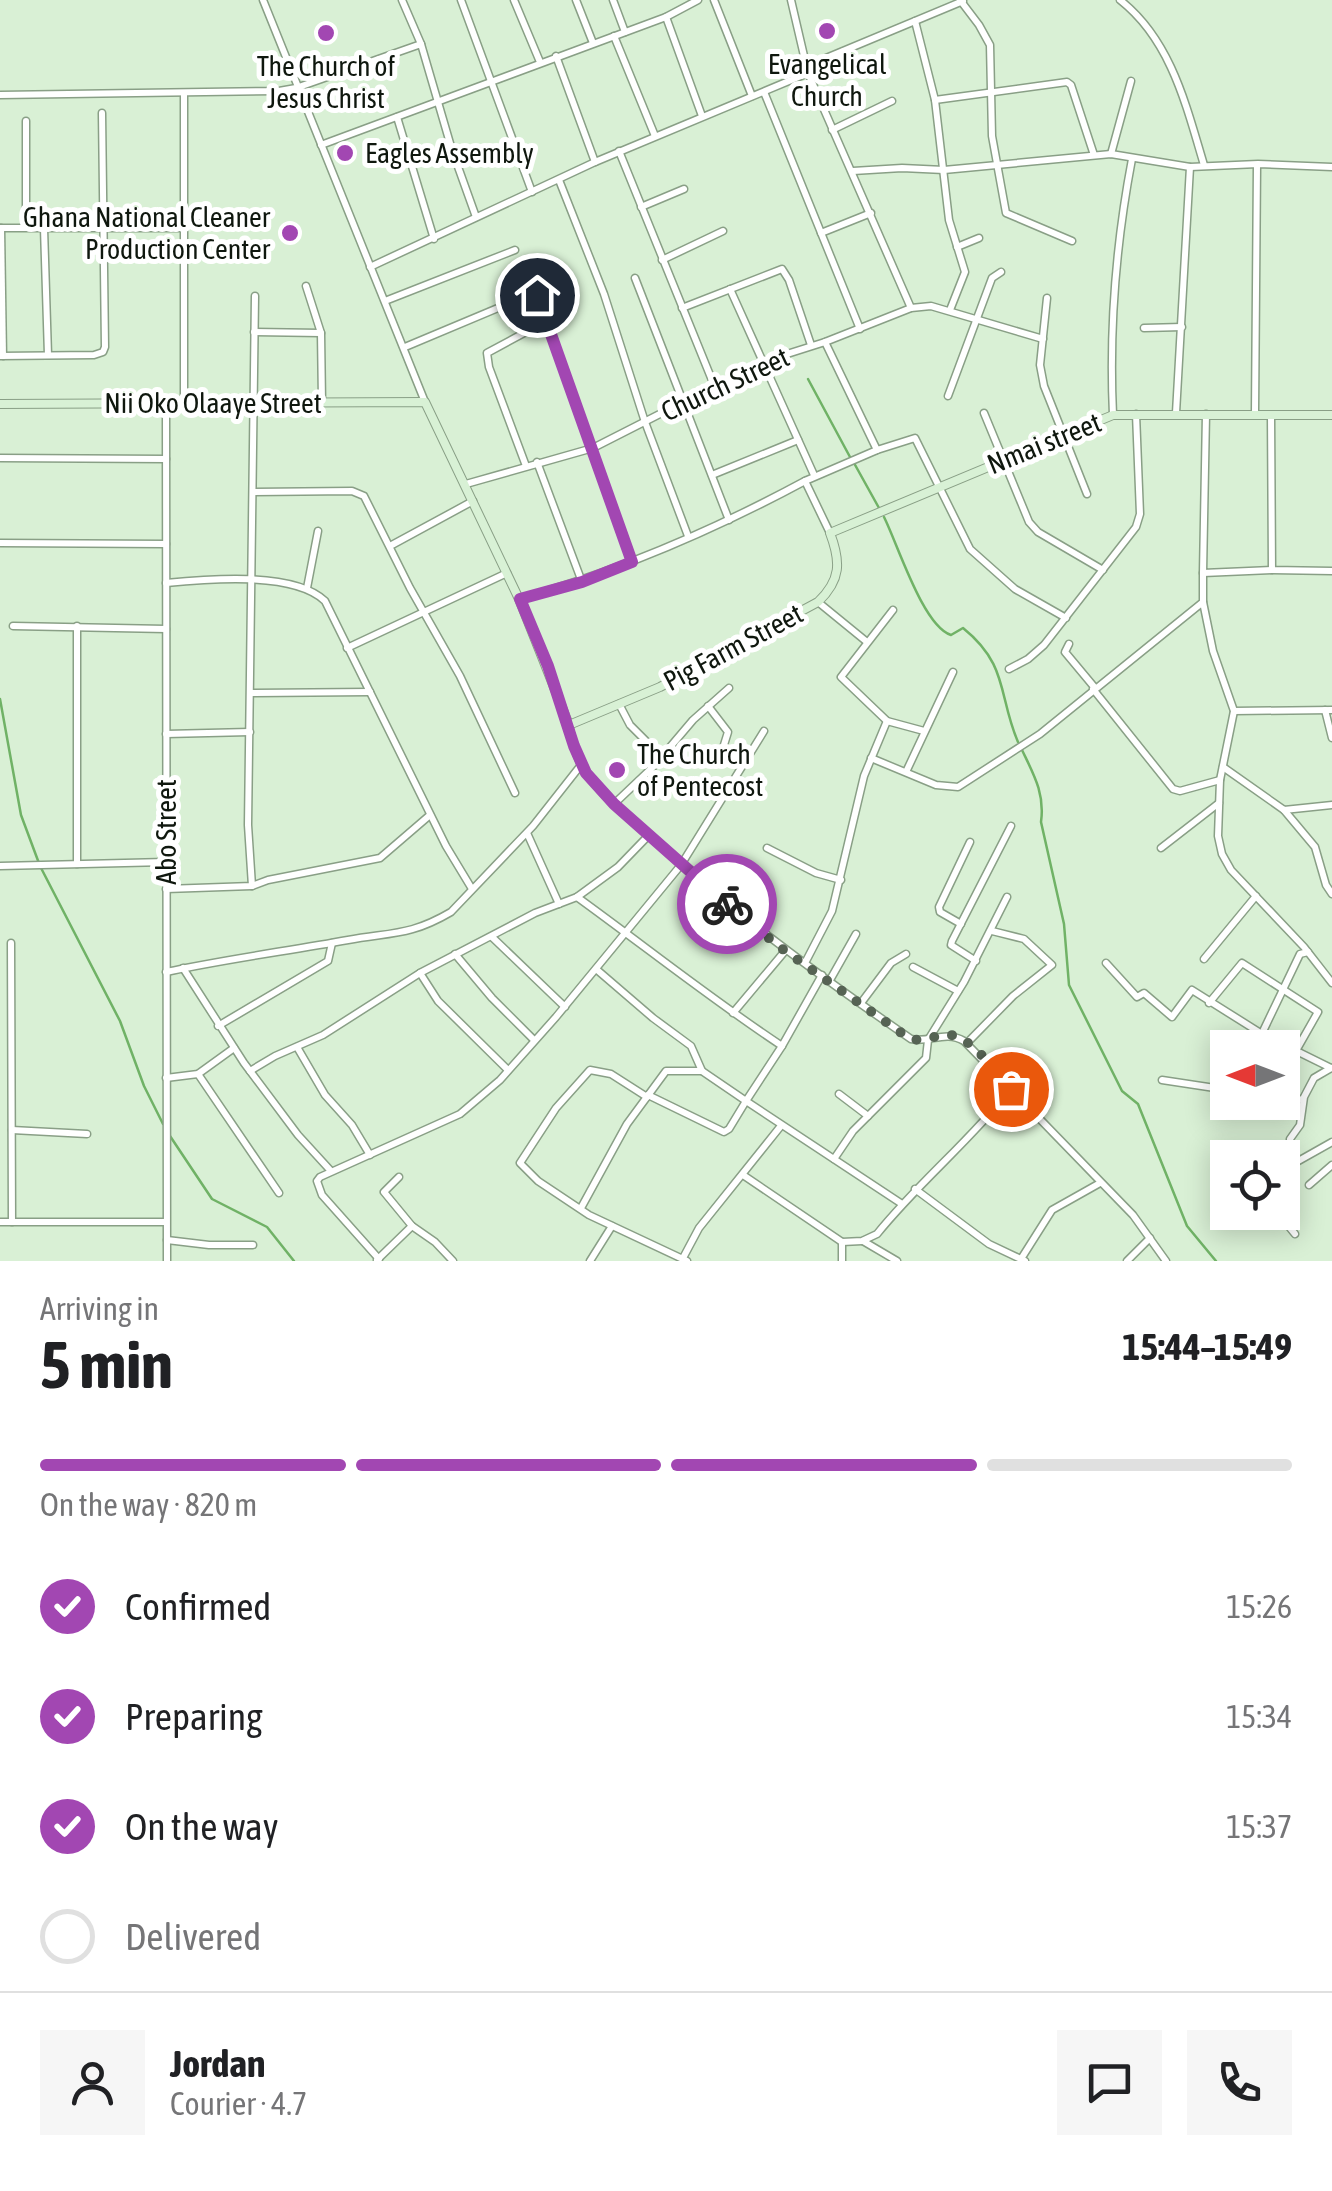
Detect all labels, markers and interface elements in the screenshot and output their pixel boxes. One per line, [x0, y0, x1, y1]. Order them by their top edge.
marker: Evangelical Church [816, 20, 838, 42]
marker: The Church of Jesus Christ [315, 22, 337, 44]
place label: Evangelical Church [768, 48, 887, 112]
place label: The Church of Jesus Christ [257, 50, 396, 114]
place label: Eagles Assembly [365, 137, 534, 169]
marker: Eagles Assembly [334, 142, 356, 164]
place label: Ghana National Cleaner Production Center [23, 201, 271, 265]
marker: Ghana National Cleaner Production Center [279, 222, 301, 244]
pin [495, 253, 580, 338]
icon: home [510, 268, 565, 323]
street label: Church Street [656, 341, 794, 427]
street label: Nii Oko Olaaye Street [104, 387, 322, 419]
street label: Nmai street [983, 406, 1105, 480]
street label: Pig Farm Street [658, 597, 808, 697]
place label: The Church of Pentecost [637, 738, 763, 802]
marker: The Church of Pentecost [606, 759, 628, 781]
street label: Abo Street [150, 779, 182, 885]
courier [677, 854, 777, 954]
icon: bike [700, 877, 755, 932]
north arrow [1210, 1030, 1300, 1120]
map controls [1210, 1030, 1300, 1230]
pin [969, 1047, 1054, 1132]
icon: bag [984, 1062, 1039, 1117]
button: locate [1210, 1140, 1300, 1230]
text: Arriving in [40, 1290, 159, 1327]
text: 15:44–15:49 [1122, 1325, 1292, 1368]
text: 5 min [40, 1327, 173, 1402]
text: On the way · 820 m [40, 1486, 257, 1523]
icon: check [40, 1579, 95, 1634]
text: Confirmed [125, 1585, 271, 1628]
text: 15:26 [1226, 1588, 1292, 1625]
icon: check [40, 1689, 95, 1744]
text: Preparing [125, 1695, 263, 1738]
text: 15:34 [1226, 1698, 1292, 1735]
icon: check [40, 1799, 95, 1854]
text: On the way [125, 1805, 278, 1848]
text: 15:37 [1226, 1808, 1292, 1845]
text: Delivered [125, 1915, 261, 1958]
button: person [40, 2030, 145, 2135]
button: chat [1057, 2030, 1162, 2135]
button: phone [1187, 2030, 1292, 2135]
text: Jordan [170, 2042, 265, 2085]
text: Courier · 4.7 [170, 2085, 307, 2122]

